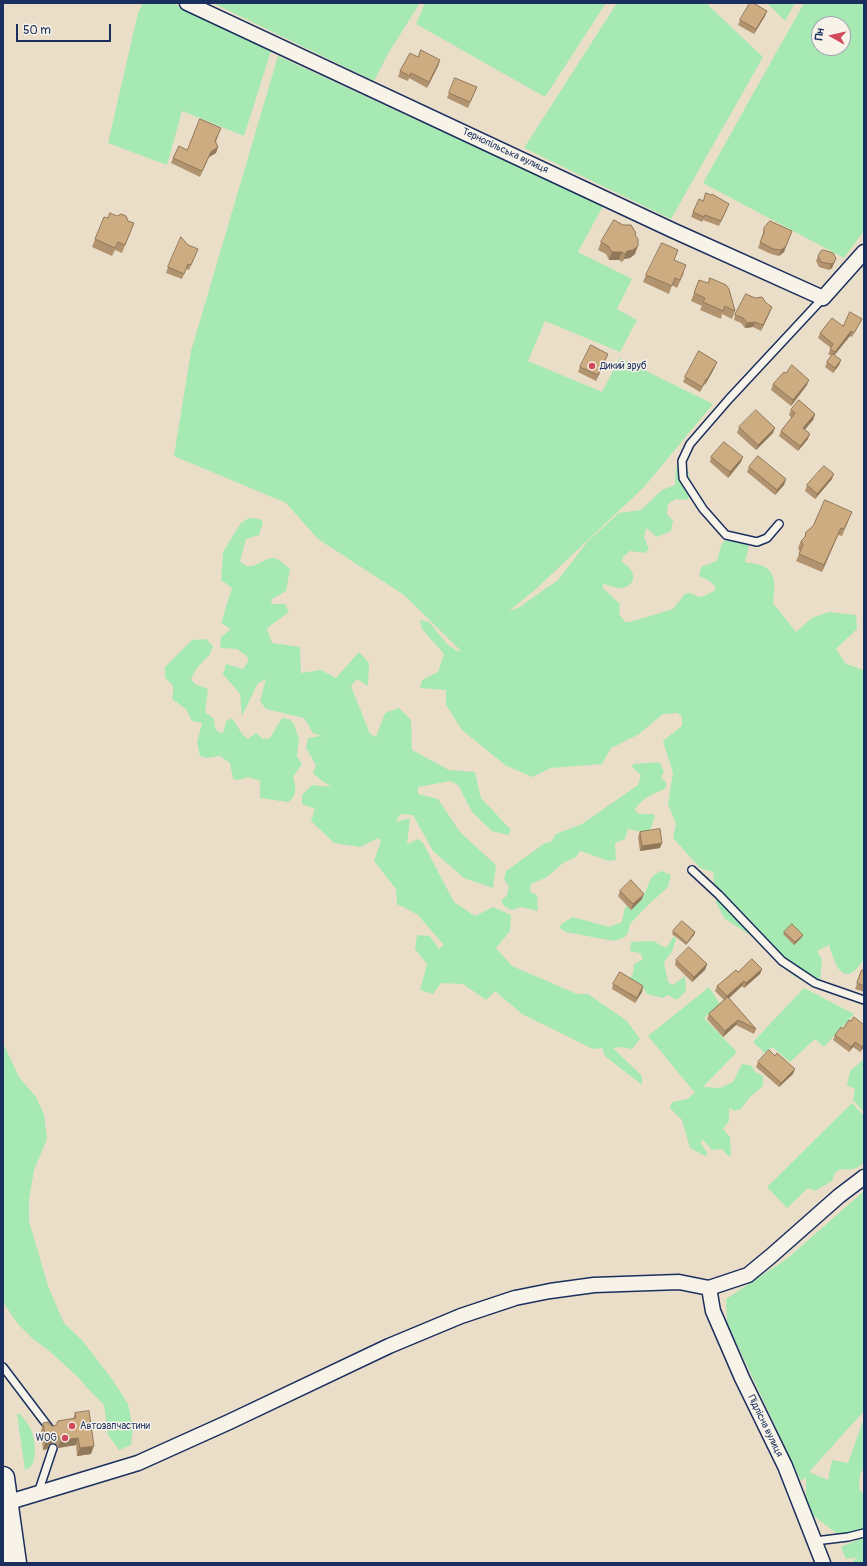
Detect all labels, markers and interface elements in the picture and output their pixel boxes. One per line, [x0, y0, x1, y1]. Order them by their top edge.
scale bar [18, 16, 113, 42]
north arrow [811, 16, 851, 56]
text: 50 m [23, 23, 51, 38]
text: Пн [812, 28, 827, 41]
street label: Тернопільська вулиця [460, 126, 550, 176]
place label: Дикий зруб [600, 360, 647, 372]
marker: Дикий зруб [587, 361, 597, 371]
street label: Підлісна вулиця [745, 1393, 785, 1459]
place label: Автозапчастини [80, 1420, 150, 1432]
marker: Автозапчастини [67, 1421, 77, 1431]
place label: WOG [35, 1432, 57, 1444]
marker: WOG [60, 1433, 70, 1443]

